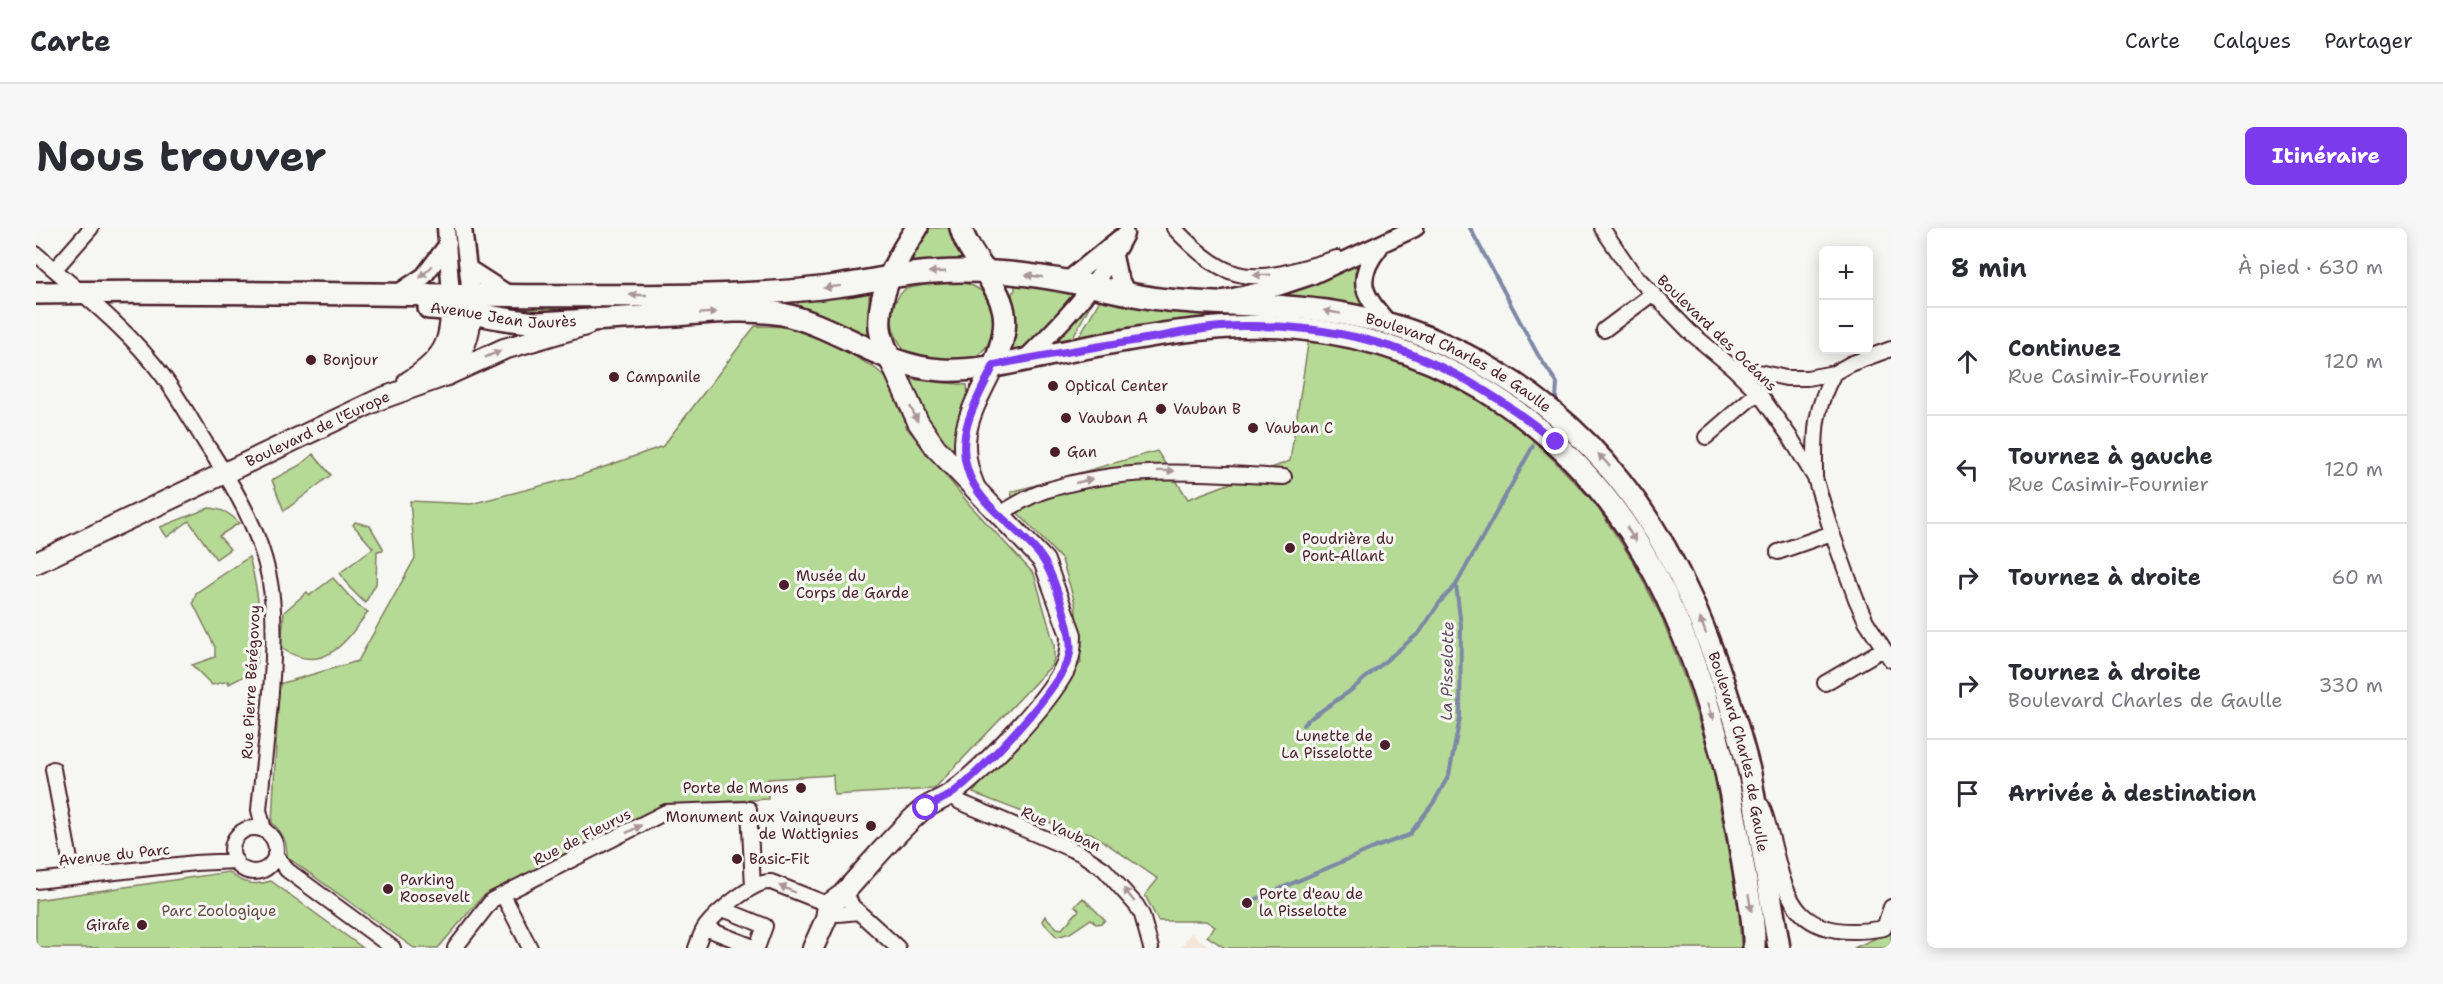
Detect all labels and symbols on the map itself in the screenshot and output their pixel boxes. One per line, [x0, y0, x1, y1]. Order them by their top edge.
one-way arrow [419, 265, 434, 279]
one-way arrow [928, 267, 947, 276]
street label: Boulevard des Océans [1653, 270, 1781, 396]
one-way arrow [1025, 271, 1044, 280]
one-way arrow [1253, 271, 1272, 280]
one-way arrow [823, 282, 842, 291]
one-way arrow [628, 290, 647, 300]
street label: Avenue Jean Jaurès [430, 298, 577, 333]
one-way arrow [1322, 307, 1341, 316]
one-way arrow [699, 308, 718, 317]
street label: Boulevard Charles de Gaulle [1364, 309, 1555, 417]
one-way arrow [484, 349, 502, 359]
place label: Bonjour [323, 350, 379, 370]
marker: Bonjour [304, 353, 318, 367]
place label: Campanile [626, 367, 701, 387]
marker: Campanile [607, 370, 621, 384]
place label: Optical Center [1065, 376, 1168, 396]
marker: Optical Center [1046, 379, 1060, 393]
street label: Boulevard de l'Europe [242, 386, 392, 472]
place label: Vauban B [1173, 399, 1241, 419]
marker: Vauban B [1154, 402, 1168, 416]
one-way arrow [909, 405, 918, 422]
place label: Vauban A [1078, 408, 1148, 428]
marker: Vauban A [1059, 411, 1073, 425]
place label: Vauban C [1265, 418, 1333, 438]
marker: Vauban C [1246, 421, 1260, 435]
route end [1542, 428, 1568, 454]
place label: Gan [1067, 442, 1097, 462]
marker: Gan [1048, 445, 1062, 459]
one-way arrow [1597, 452, 1611, 467]
one-way arrow [1157, 467, 1176, 476]
one-way arrow [1075, 476, 1094, 485]
one-way arrow [1626, 526, 1637, 542]
place label: Poudrière du Pont-Allant [1302, 529, 1394, 566]
marker: Poudrière du Pont-Allant [1283, 541, 1297, 555]
place label: Musée du Corps de Garde [796, 566, 909, 603]
marker: Musée du Corps de Garde [777, 578, 791, 592]
street label: Rue Pierre Bérégovoy [237, 604, 265, 760]
one-way arrow [1698, 617, 1708, 635]
water label: La Pisselotte [1436, 621, 1458, 721]
street label: Boulevard Charles de Gaulle [1703, 649, 1773, 853]
one-way arrow [1705, 703, 1715, 721]
place label: Lunette de La Pisselotte [1281, 726, 1373, 763]
marker: Lunette de La Pisselotte [1378, 738, 1392, 752]
place label: Porte de Mons [683, 778, 789, 798]
marker: Porte de Mons [794, 781, 808, 795]
route start [912, 794, 938, 820]
street label: Rue Vauban [1018, 802, 1104, 856]
street label: Rue de Fleurus [530, 804, 634, 870]
place label: Monument aux Vainqueurs de Wattignies [666, 807, 859, 844]
marker: Monument aux Vainqueurs de Wattignies [864, 819, 878, 833]
one-way arrow [625, 824, 643, 834]
street label: Avenue du Parc [57, 839, 171, 871]
place label: Basic-Fit [749, 849, 810, 869]
marker: Basic-Fit [730, 852, 744, 866]
place label: Parking Roosevelt [400, 870, 470, 907]
marker: Parking Roosevelt [381, 882, 395, 896]
one-way arrow [778, 884, 796, 894]
place label: Porte d'eau de la Pisselotte [1259, 884, 1363, 921]
one-way arrow [1122, 887, 1135, 903]
one-way arrow [1745, 893, 1754, 912]
marker: Porte d'eau de la Pisselotte [1240, 896, 1254, 910]
park label: Parc Zoologique [162, 901, 276, 921]
place label: Girafe [86, 915, 130, 935]
marker: Girafe [135, 918, 149, 932]

